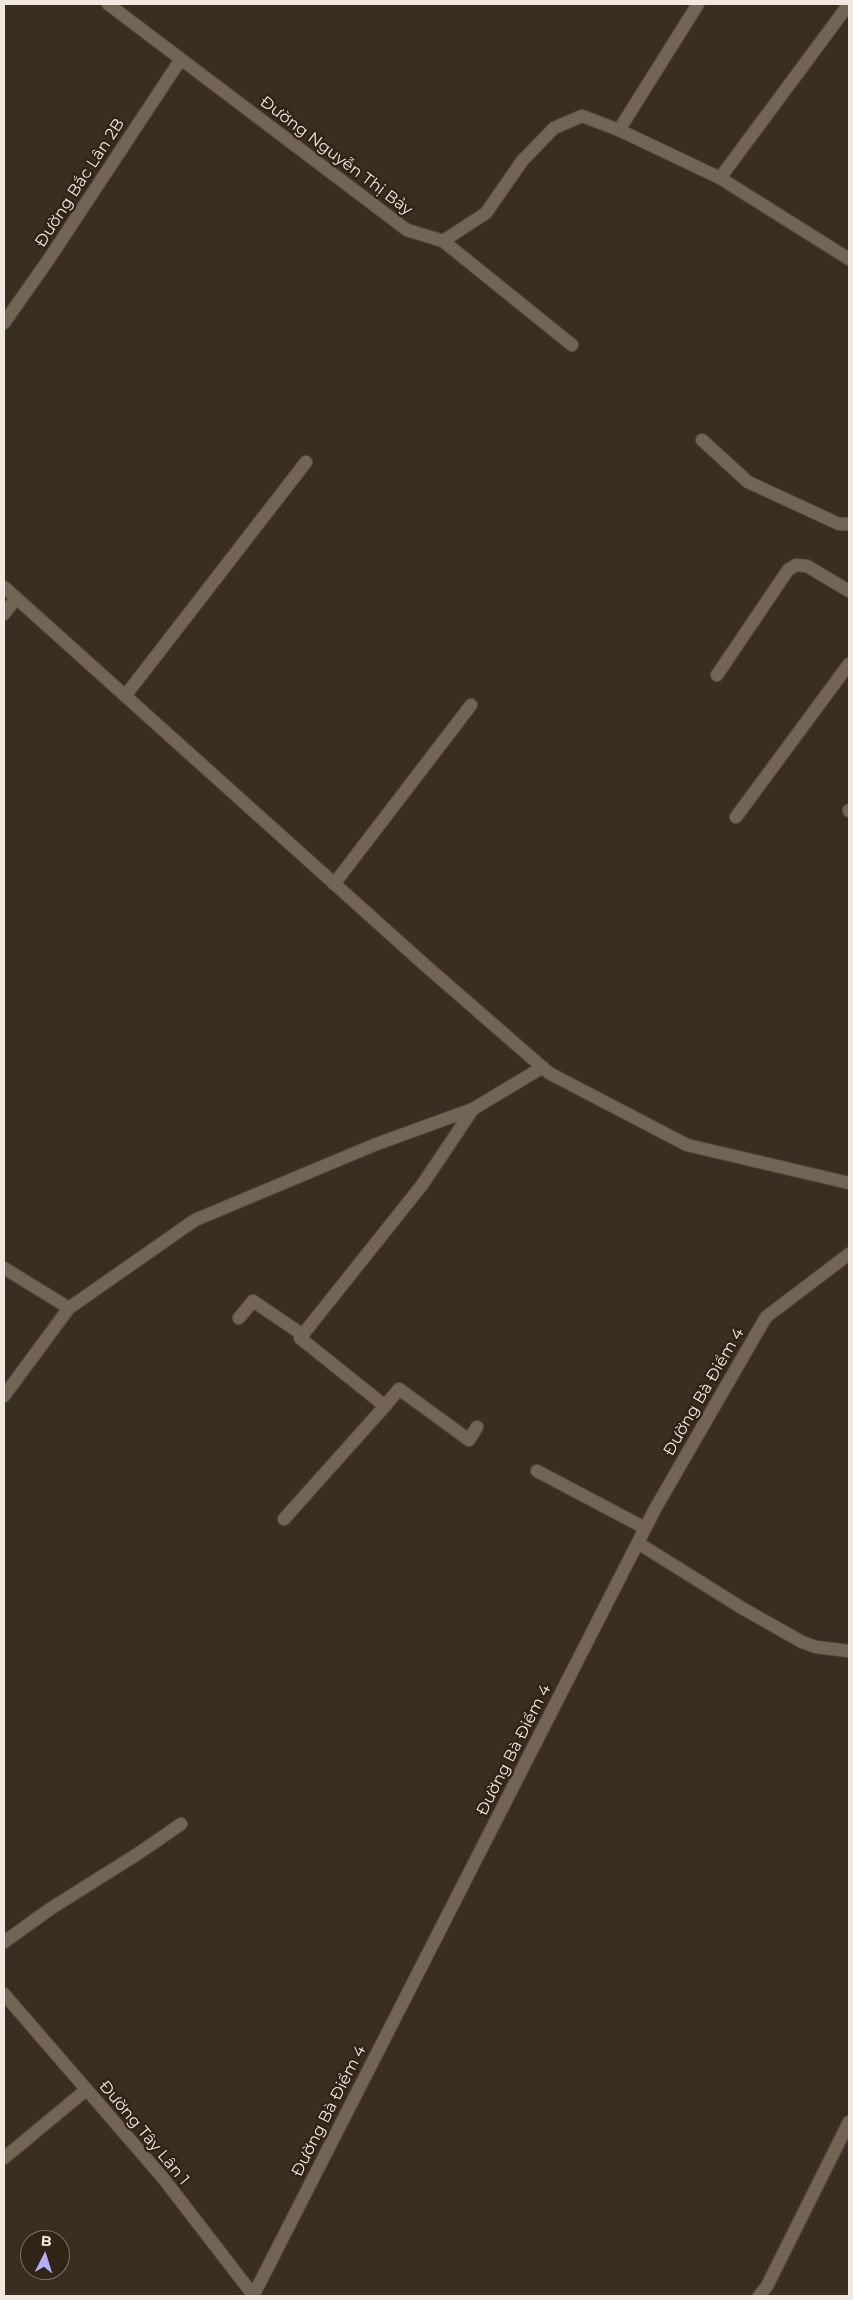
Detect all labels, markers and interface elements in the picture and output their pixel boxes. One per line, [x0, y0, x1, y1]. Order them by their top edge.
street label: Đường Nguyễn Thị Bảy [256, 92, 416, 220]
street label: Đường Bắc Lân 2B [31, 115, 129, 251]
street label: Đường Bà Điểm 4 [660, 1325, 748, 1459]
street label: Đường Bà Điểm 4 [473, 1681, 555, 1819]
street label: Đường Bà Điểm 4 [288, 2042, 370, 2180]
street label: Đường Tây Lân 1 [95, 2077, 193, 2189]
north arrow [20, 2230, 70, 2280]
text: B [40, 2232, 52, 2250]

